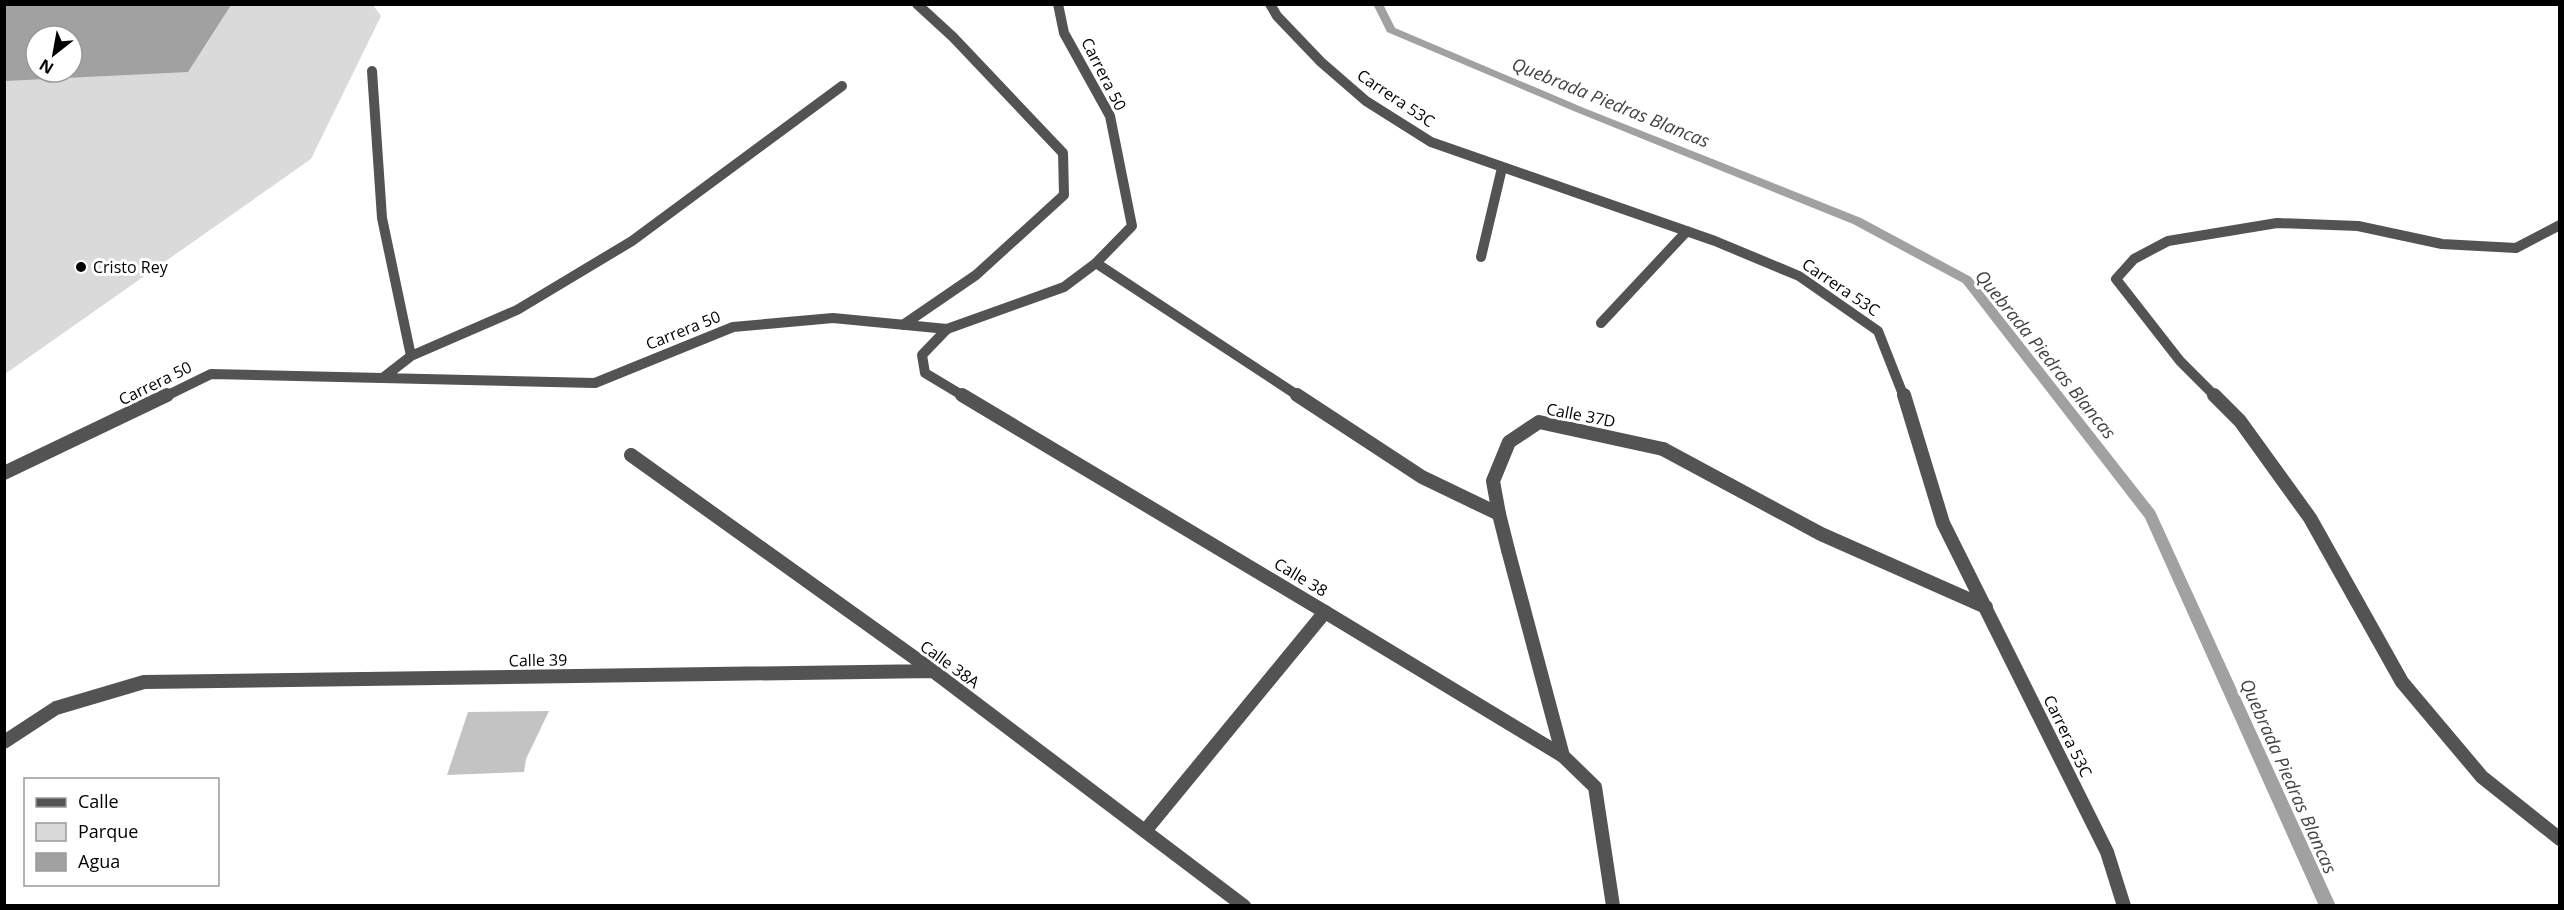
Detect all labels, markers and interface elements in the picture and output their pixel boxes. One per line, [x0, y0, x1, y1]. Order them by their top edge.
north arrow [24, 24, 84, 84]
street label: Carrera 50 [1076, 34, 1132, 114]
water label: Quebrada Piedras Blancas [1509, 51, 1714, 153]
text: N [35, 54, 58, 80]
street label: Carrera 53C [1353, 64, 1439, 132]
street label: Carrera 53C [1798, 253, 1884, 321]
place label: Cristo Rey [93, 256, 169, 278]
marker: Cristo Rey [74, 260, 88, 274]
water label: Quebrada Piedras Blancas [1970, 264, 2122, 444]
street label: Carrera 50 [642, 305, 724, 355]
street label: Carrera 50 [115, 356, 195, 410]
street label: Calle 37D [1544, 398, 1618, 432]
street label: Calle 38 [1270, 553, 1332, 601]
street label: Calle 38A [916, 635, 985, 694]
street label: Calle 39 [509, 648, 567, 672]
water label: Quebrada Piedras Blancas [2235, 675, 2343, 877]
street label: Carrera 53C [2039, 691, 2097, 781]
legend [24, 778, 219, 886]
text: Calle [78, 789, 119, 813]
text: Parque [78, 819, 138, 843]
text: Agua [78, 849, 120, 873]

